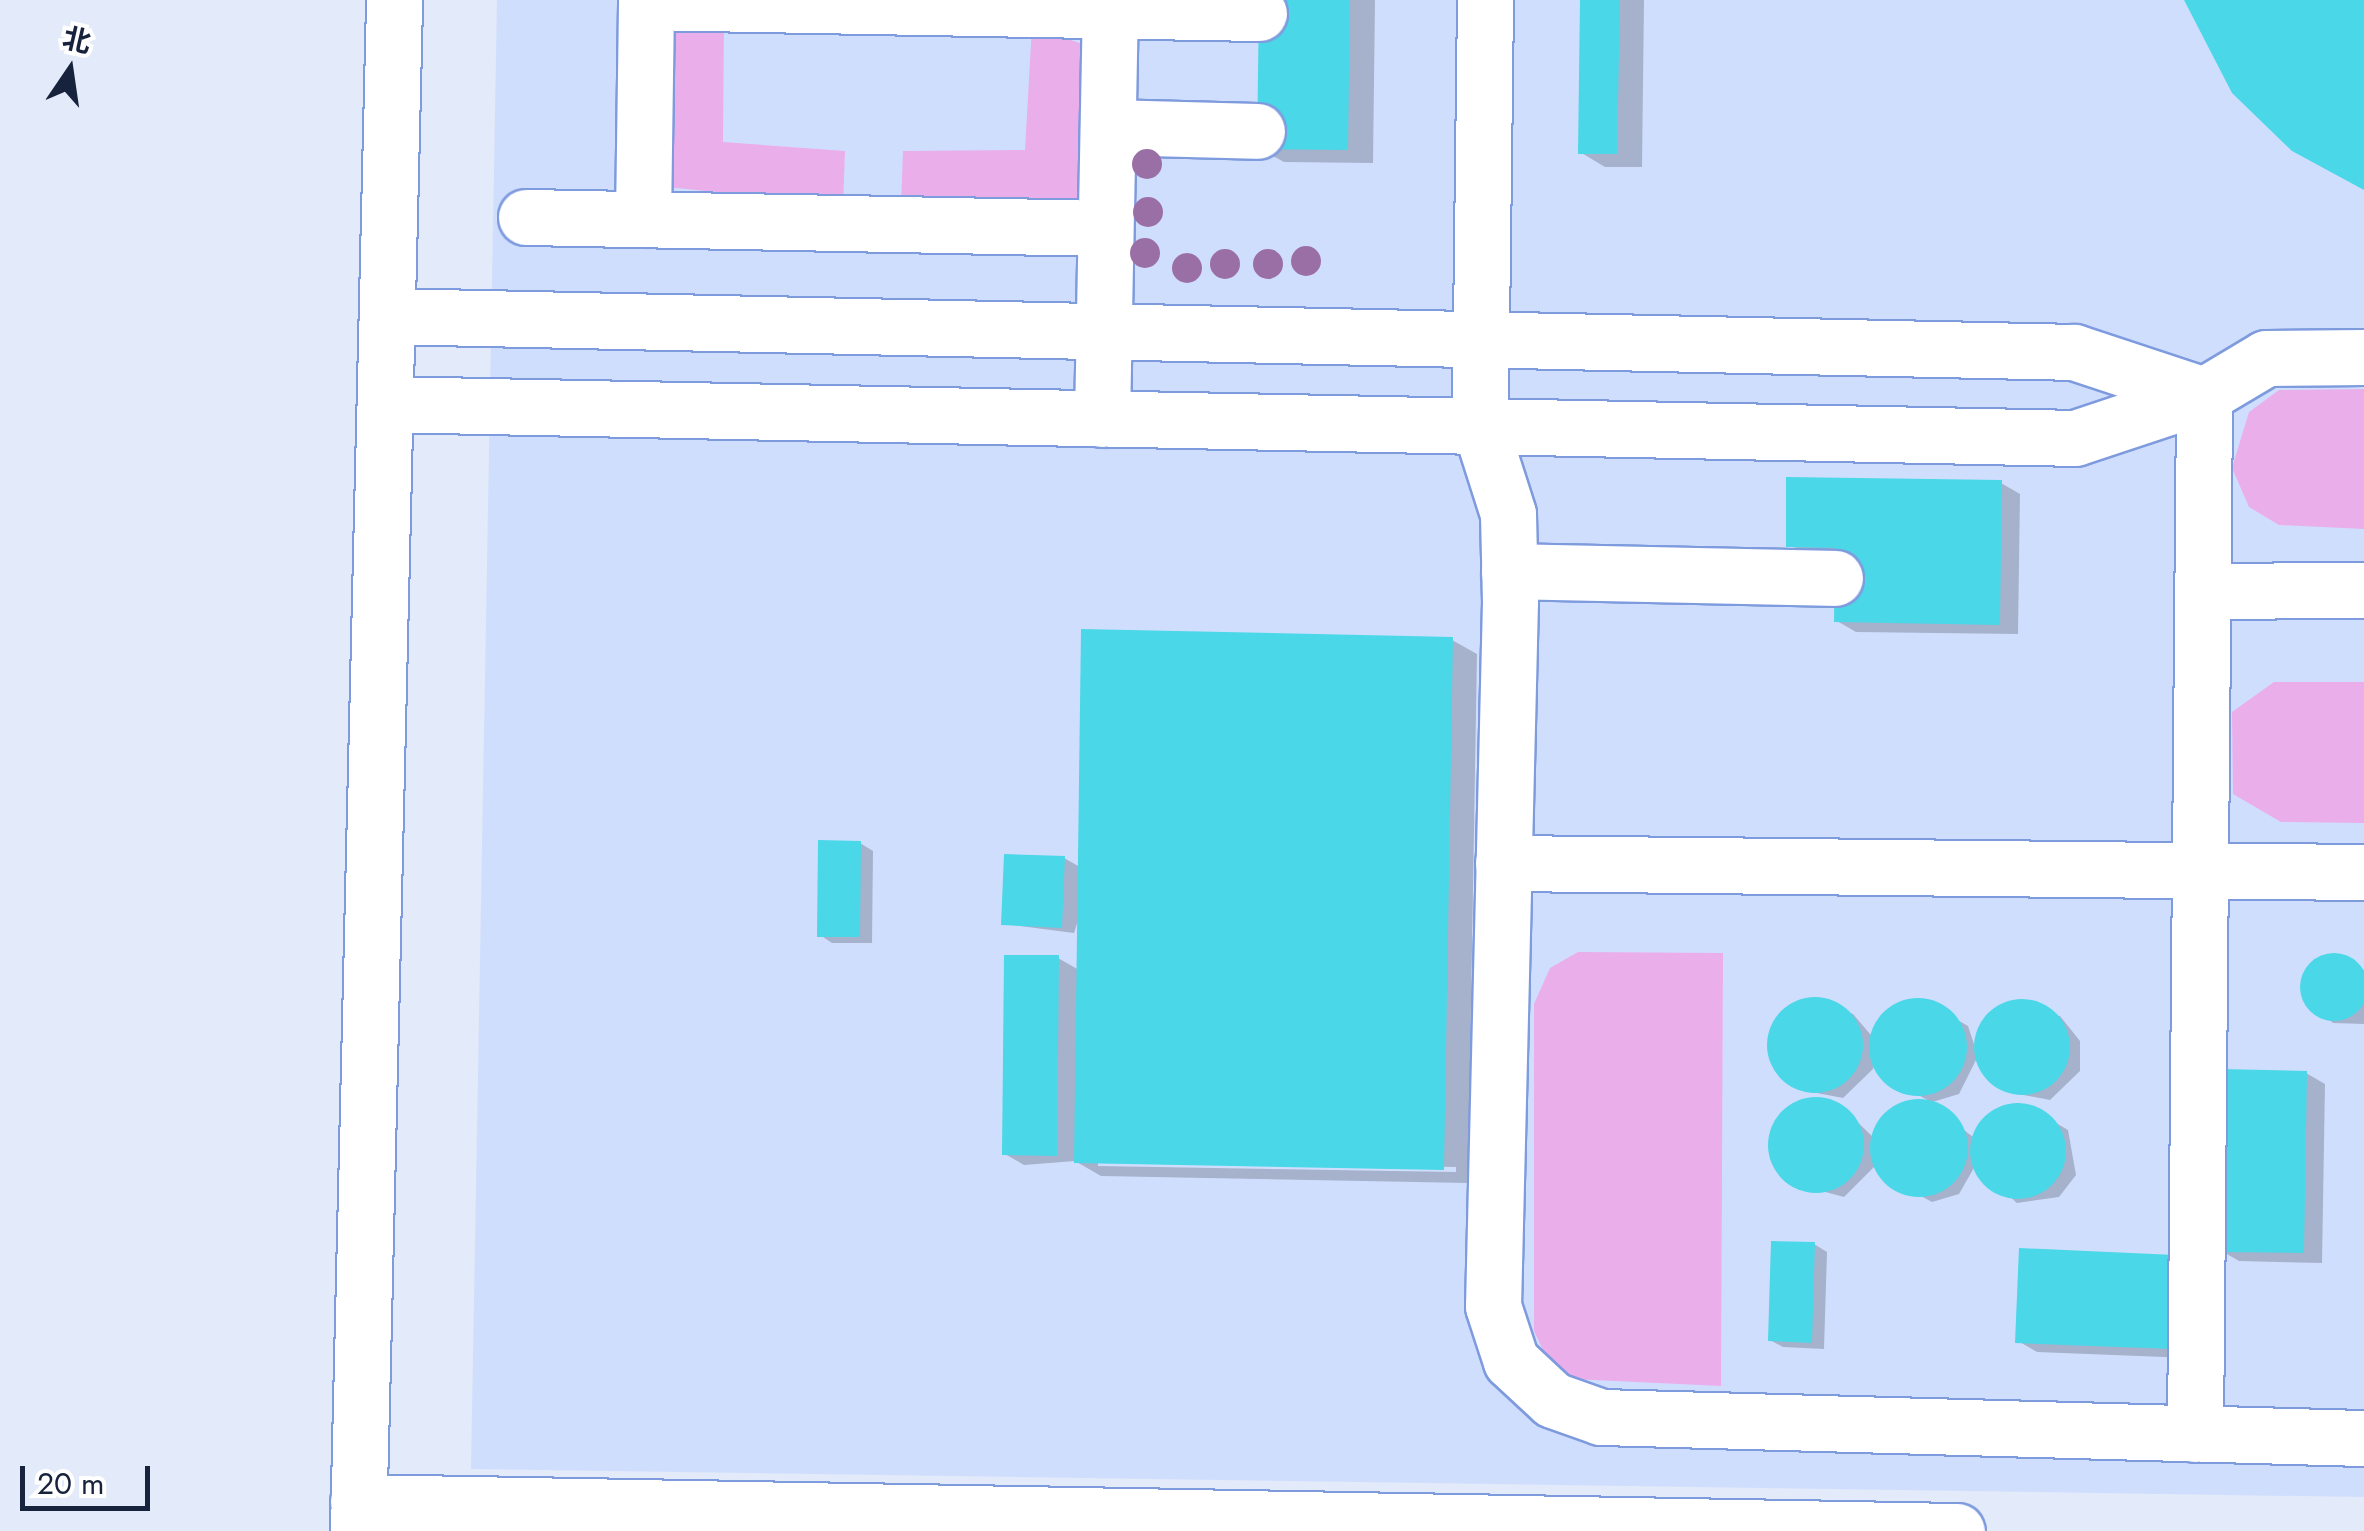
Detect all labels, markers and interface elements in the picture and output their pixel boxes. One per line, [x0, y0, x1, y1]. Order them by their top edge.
text: 北 [59, 17, 95, 63]
north arrow [20, 20, 120, 120]
scale bar [25, 1446, 155, 1508]
text: 20 m [37, 1462, 104, 1505]

